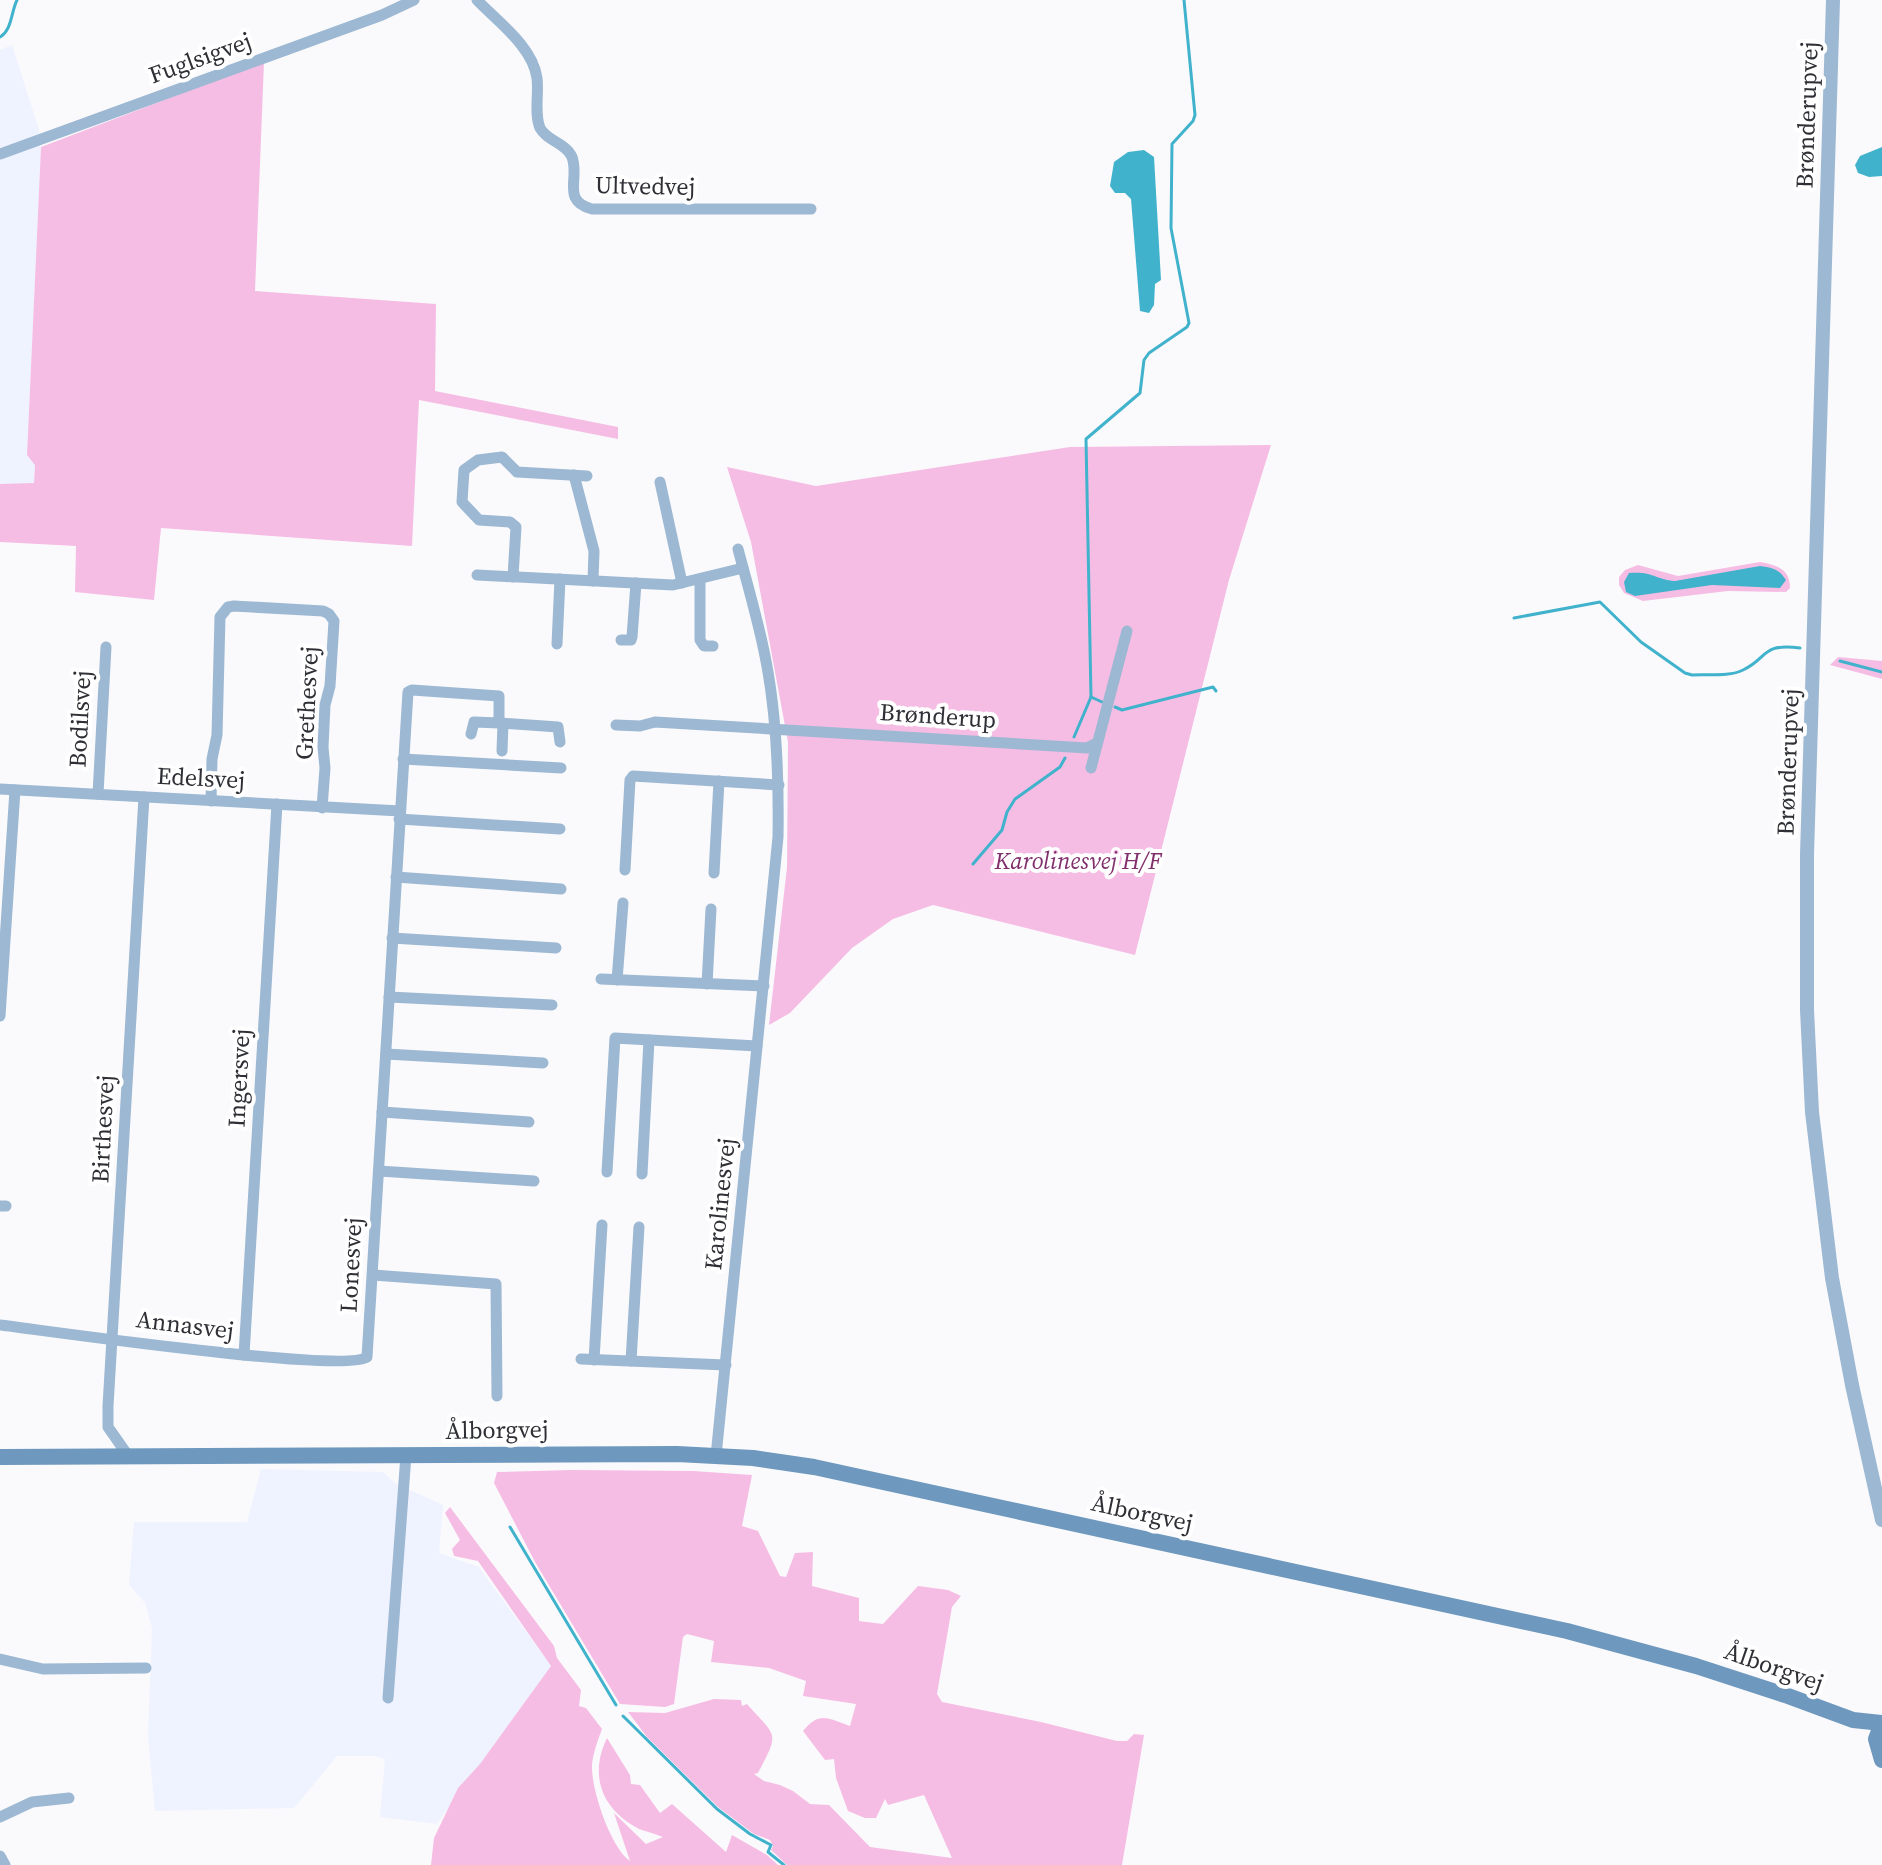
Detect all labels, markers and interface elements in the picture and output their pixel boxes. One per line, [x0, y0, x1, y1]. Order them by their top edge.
street label: Fuglsigvej [144, 24, 256, 91]
street label: Brønderupvej [1787, 41, 1826, 189]
street label: Ultvedvej [595, 168, 695, 203]
street label: Grethesvej [287, 645, 326, 761]
street label: Bodilsvej [60, 670, 99, 768]
street label: Brønderupvej [1768, 688, 1807, 836]
street label: Brønderup [879, 695, 997, 736]
street label: Edelsvej [156, 759, 246, 796]
park label: Karolinesvej H/F [994, 844, 1163, 877]
street label: Ingersvej [219, 1028, 258, 1128]
street label: Birthesvej [83, 1074, 122, 1184]
street label: Karolinesvej [696, 1136, 743, 1272]
street label: Lonesvej [332, 1217, 369, 1313]
street label: Annasvej [134, 1302, 236, 1347]
street label: Ålborgvej [445, 1412, 549, 1447]
street label: Ålborgvej [1088, 1486, 1196, 1539]
street label: Ålborgvej [1720, 1634, 1828, 1699]

